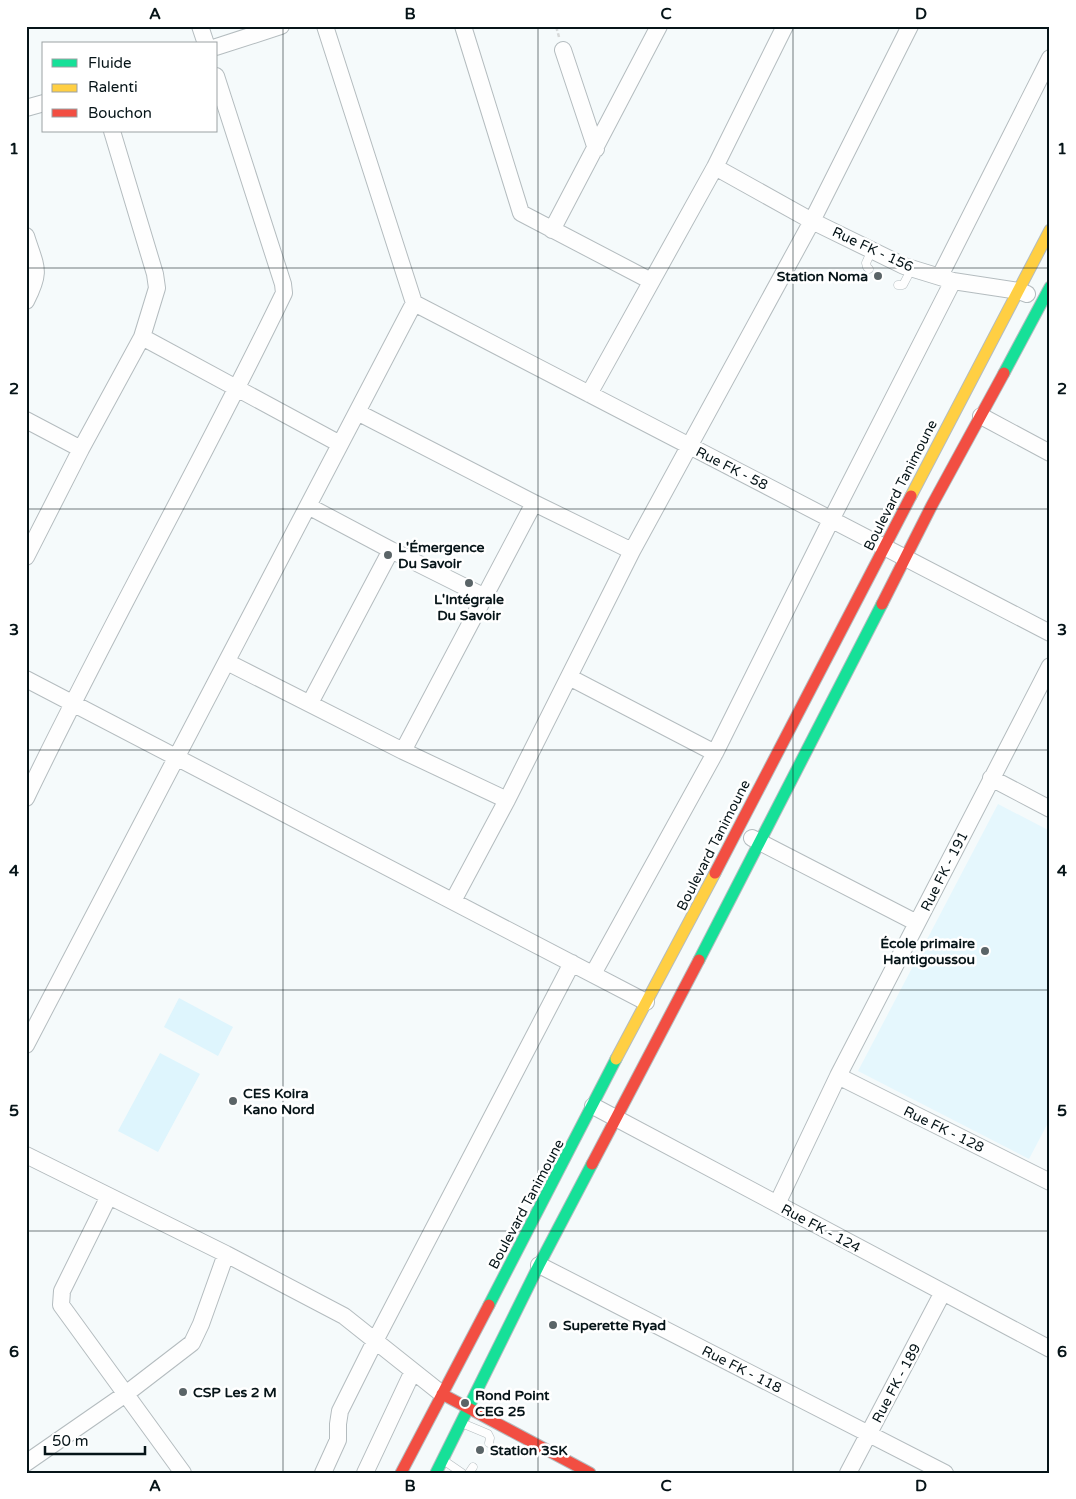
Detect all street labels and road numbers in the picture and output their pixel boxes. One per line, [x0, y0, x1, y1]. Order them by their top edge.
street label: Rue FK - 156 [830, 223, 916, 276]
street label: Boulevard Tanimoune [860, 417, 941, 553]
street label: Rue FK - 58 [693, 443, 771, 494]
street label: Boulevard Tanimoune [673, 777, 754, 913]
street label: Rue FK - 191 [917, 828, 972, 914]
street label: Rue FK - 128 [901, 1103, 987, 1156]
street label: Boulevard Tanimoune [485, 1136, 568, 1272]
street label: Rue FK - 124 [778, 1200, 863, 1257]
street label: Rue FK - 189 [868, 1341, 924, 1426]
street label: Rue FK - 118 [699, 1342, 785, 1397]

